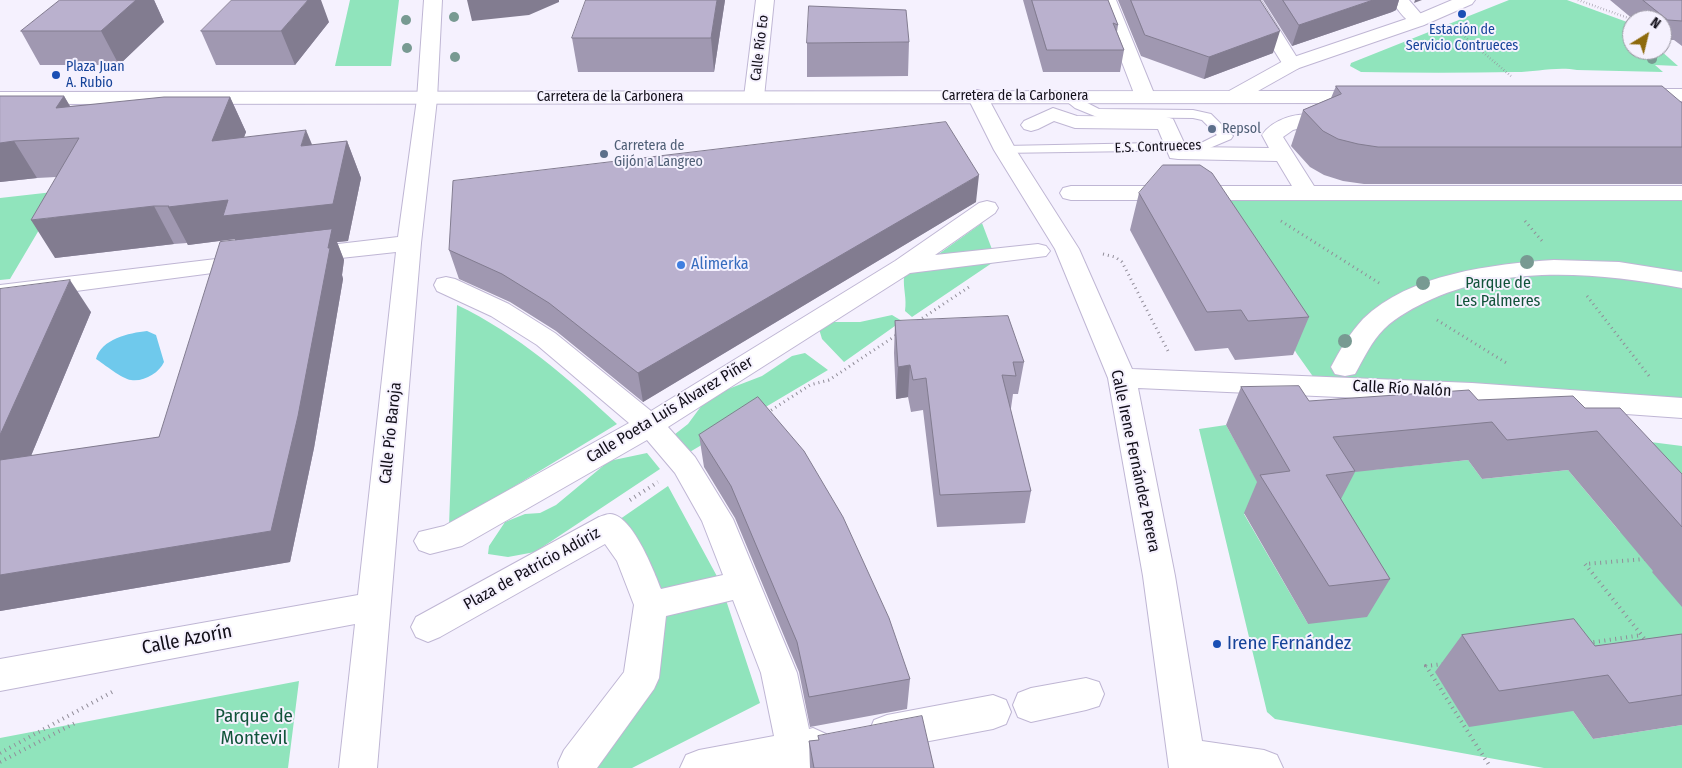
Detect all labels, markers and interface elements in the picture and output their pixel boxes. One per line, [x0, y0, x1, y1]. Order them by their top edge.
marker: Estación de Servicio Contrueces [1456, 8, 1468, 20]
north arrow [1622, 10, 1672, 60]
street label: Calle Río Eo [748, 14, 772, 82]
text: N [1647, 14, 1664, 33]
place label: Estación de Servicio Contrueces [1406, 22, 1518, 54]
place label: Plaza Juan A. Rubio [66, 59, 125, 92]
marker: Plaza Juan A. Rubio [50, 69, 62, 81]
street label: Carretera de la Carbonera [942, 88, 1088, 104]
street label: Carretera de la Carbonera [537, 89, 683, 105]
place label: Repsol [1222, 121, 1261, 137]
marker: Repsol [1206, 123, 1218, 135]
street label: E.S. Contrueces [1114, 137, 1202, 157]
place label: Carretera de Gijón a Langreo [614, 138, 703, 170]
marker: Carretera de Gijón a Langreo [598, 148, 610, 160]
place label: Alimerka [691, 255, 749, 275]
marker: Alimerka [675, 259, 687, 271]
park label: Parque de Les Palmeres [1456, 274, 1540, 312]
street label: Calle Poeta Luis Álvarez Piñer [583, 353, 757, 467]
street label: Calle Irene Fernández Perera [1106, 368, 1164, 554]
street label: Calle Río Nalón [1352, 377, 1452, 401]
street label: Calle Pío Baroja [376, 381, 406, 485]
street label: Plaza de Patricio Adúriz [461, 524, 603, 614]
street label: Calle Azorín [140, 620, 234, 660]
place label: Irene Fernández [1227, 633, 1351, 655]
marker: Irene Fernández [1211, 638, 1223, 650]
park label: Parque de Montevil [215, 706, 293, 750]

